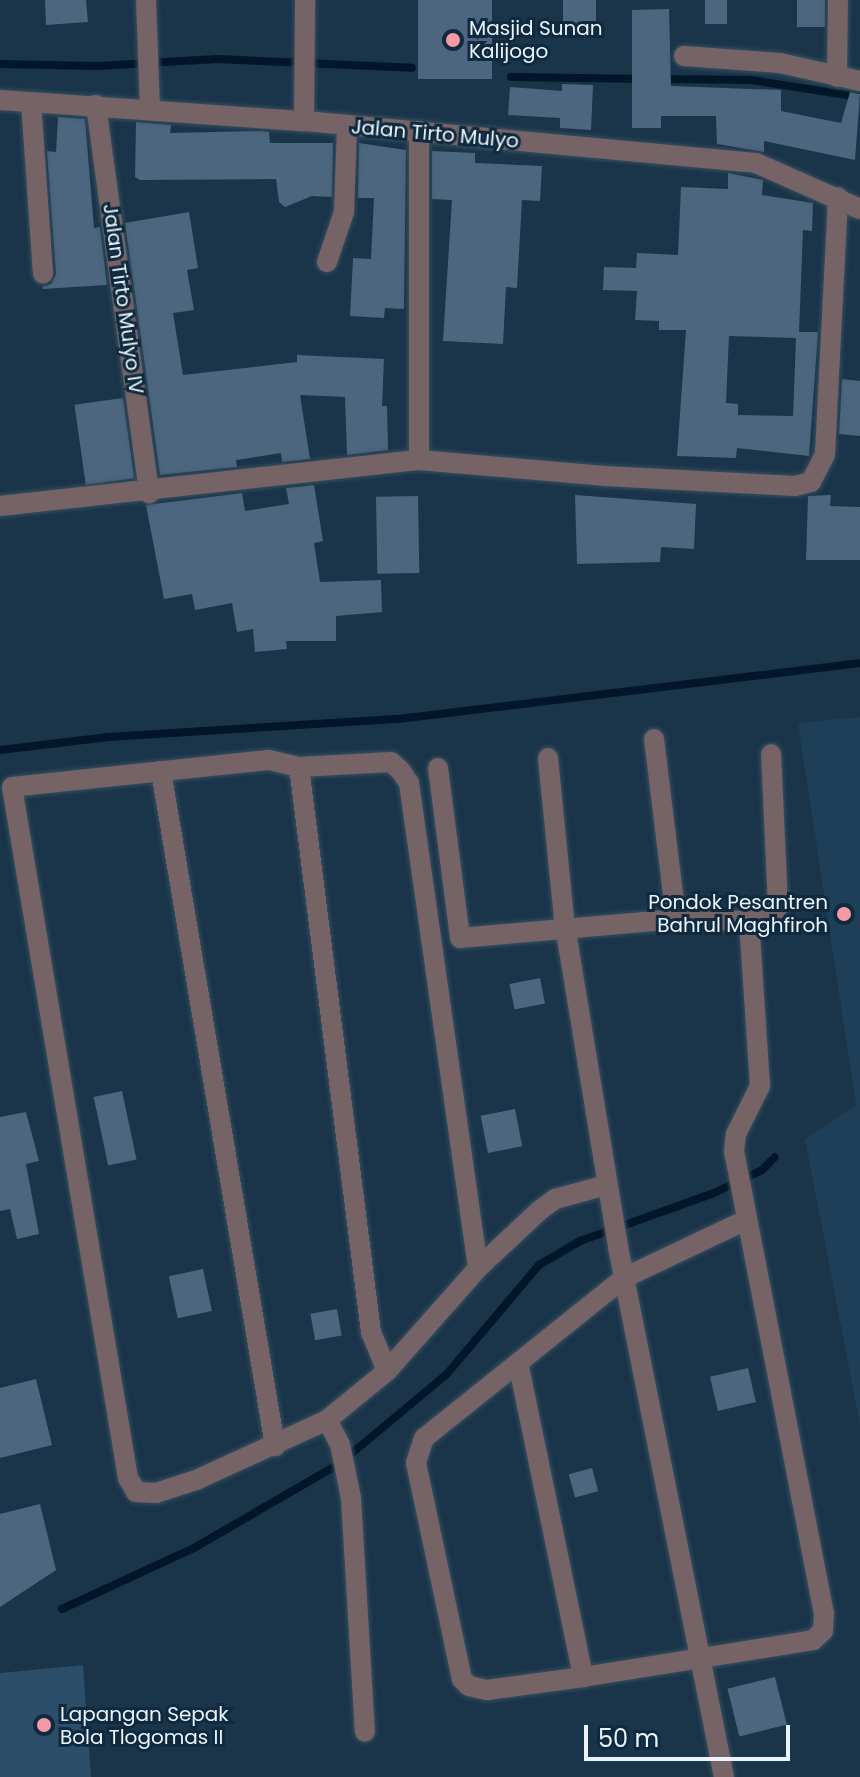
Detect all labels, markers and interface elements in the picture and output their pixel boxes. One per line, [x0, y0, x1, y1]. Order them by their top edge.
place label: Masjid Sunan Kalijogo [469, 16, 603, 63]
marker: Masjid Sunan Kalijogo [444, 31, 462, 49]
street label: Jalan Tirto Mulyo [350, 115, 520, 153]
street label: Jalan Tirto Mulyo IV [98, 202, 148, 396]
place label: Pondok Pesantren Bahrul Maghfiroh [648, 890, 828, 937]
marker: Pondok Pesantren Bahrul Maghfiroh [835, 905, 853, 923]
place label: Lapangan Sepak Bola Tlogomas II [60, 1702, 229, 1749]
scale bar [588, 1709, 794, 1759]
marker: Lapangan Sepak Bola Tlogomas II [35, 1716, 53, 1734]
text: 50 m [598, 1722, 659, 1755]

